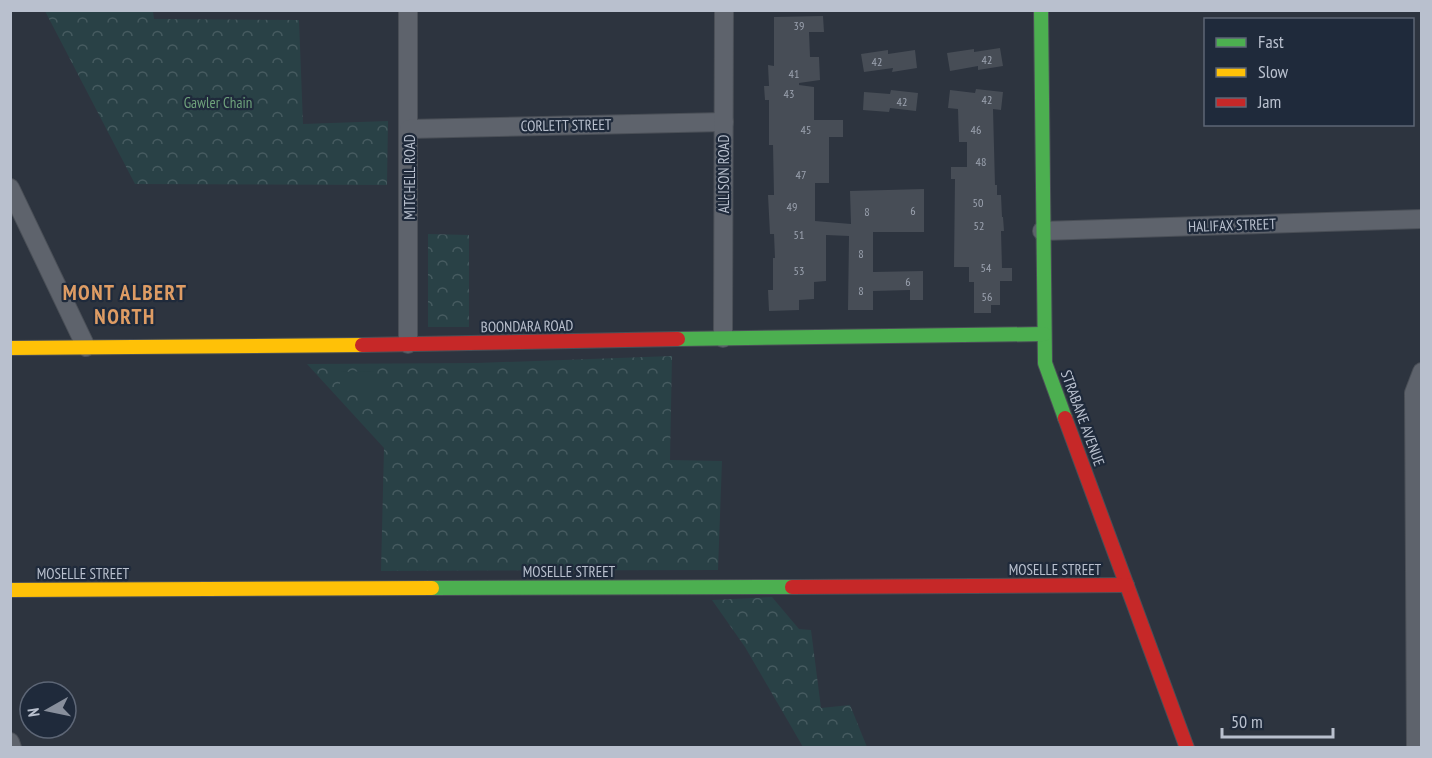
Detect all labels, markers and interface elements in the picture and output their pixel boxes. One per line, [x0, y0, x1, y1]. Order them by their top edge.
house number: 39 [794, 18, 804, 33]
legend [1204, 18, 1414, 126]
text: Fast [1258, 30, 1284, 53]
house number: 42 [982, 52, 992, 67]
house number: 42 [872, 54, 882, 69]
text: Slow [1258, 60, 1289, 83]
house number: 41 [789, 66, 799, 81]
house number: 43 [784, 86, 794, 101]
text: Jam [1257, 90, 1281, 113]
house number: 42 [982, 92, 992, 107]
park label: Gawler Chain [184, 93, 252, 112]
house number: 42 [897, 94, 907, 109]
street label: CORLETT STREET [520, 115, 612, 135]
house number: 45 [801, 122, 811, 137]
house number: 46 [971, 122, 981, 137]
street label: MITCHELL ROAD [400, 134, 419, 220]
street label: ALLISON ROAD [714, 135, 733, 213]
house number: 48 [976, 154, 986, 169]
house number: 47 [796, 167, 806, 182]
house number: 50 [973, 195, 983, 210]
house number: 49 [787, 199, 797, 214]
house number: 6 [910, 203, 916, 218]
house number: 8 [864, 204, 870, 219]
street label: HALIFAX STREET [1188, 214, 1277, 236]
house number: 52 [974, 218, 984, 233]
house number: 51 [794, 227, 804, 242]
house number: 8 [858, 246, 864, 261]
house number: 54 [981, 260, 992, 275]
house number: 53 [794, 263, 804, 278]
house number: 6 [905, 274, 911, 289]
district label: MONT ALBERT NORTH [63, 279, 187, 330]
house number: 8 [858, 283, 864, 298]
house number: 56 [982, 289, 992, 304]
street label: BOONDARA ROAD [481, 316, 574, 336]
street label: STRABANE AVENUE [1057, 367, 1109, 469]
street label: MOSELLE STREET [1009, 560, 1102, 579]
street label: MOSELLE STREET [523, 562, 616, 581]
street label: MOSELLE STREET [37, 564, 130, 583]
north arrow [18, 680, 78, 740]
scale bar [1222, 701, 1333, 739]
text: N [23, 707, 44, 718]
text: 50 m [1231, 710, 1263, 733]

